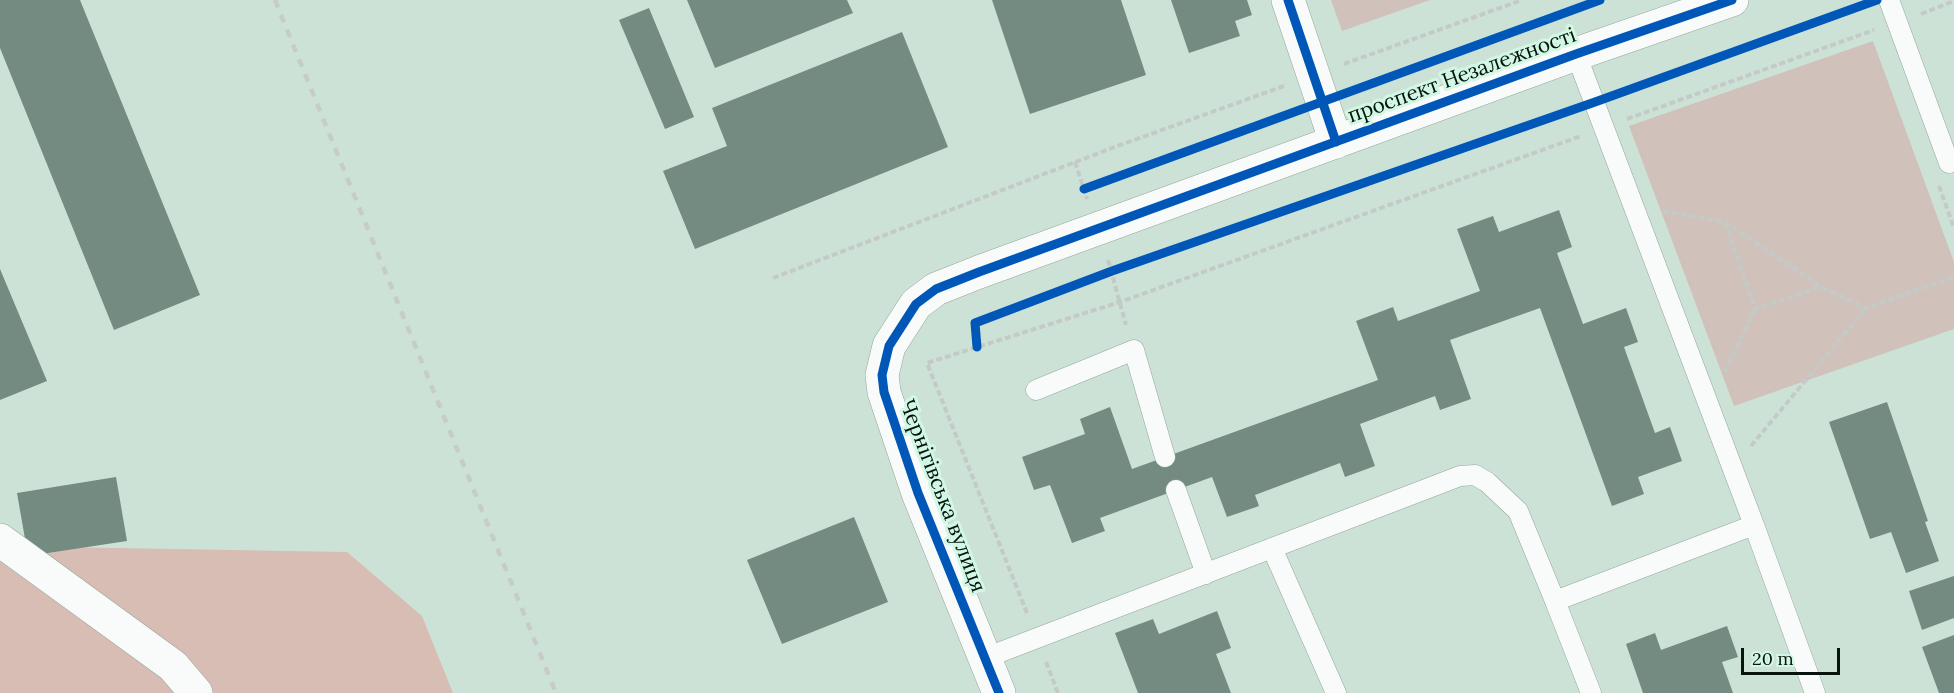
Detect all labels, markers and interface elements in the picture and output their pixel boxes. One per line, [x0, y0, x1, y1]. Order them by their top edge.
street label: проспект Незалежності [1344, 23, 1580, 129]
street label: Чернігівська вулиця [894, 396, 990, 596]
scale bar [1744, 636, 1843, 674]
text: 20 m [1752, 647, 1794, 670]

